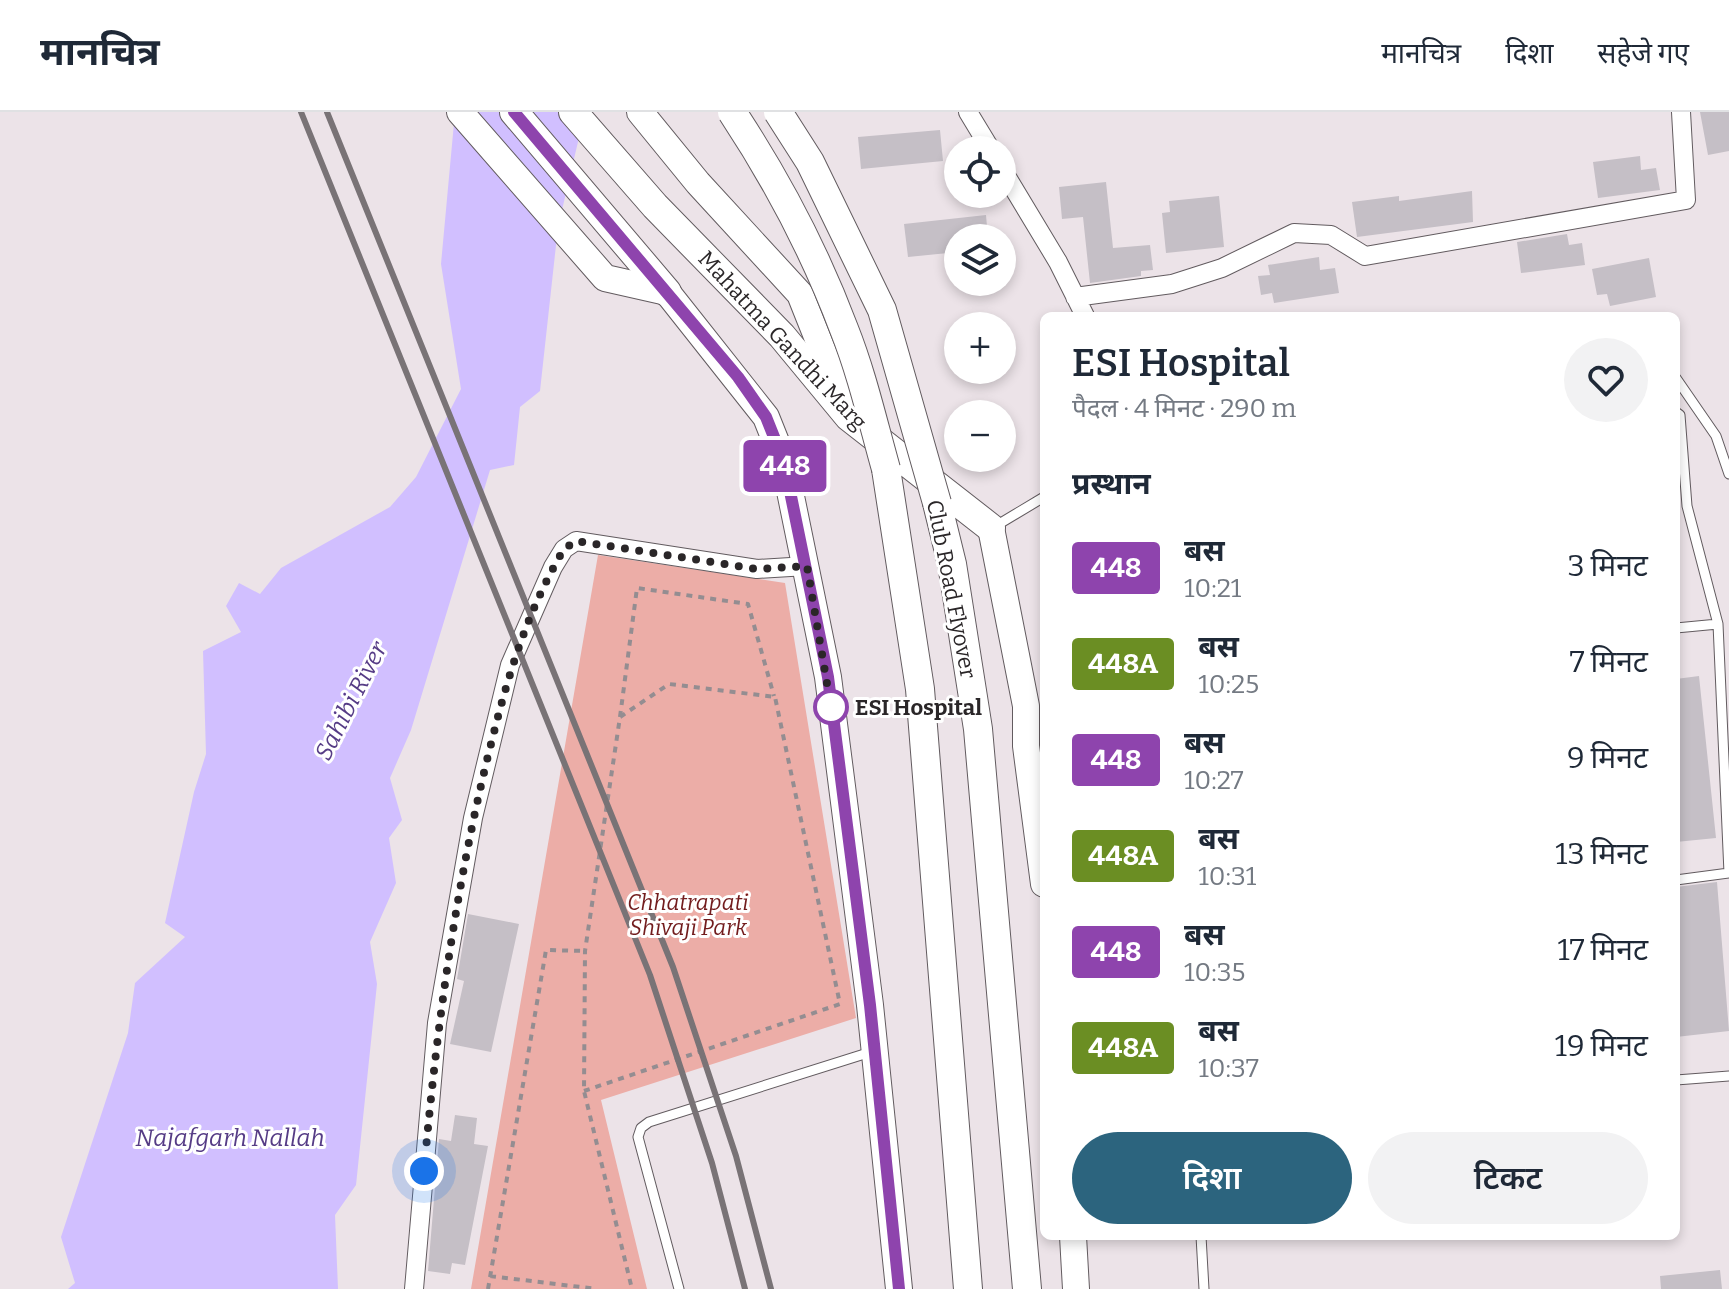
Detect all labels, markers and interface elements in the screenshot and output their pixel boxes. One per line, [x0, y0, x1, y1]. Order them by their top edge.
text: मानचित्र [40, 29, 160, 75]
text: मानचित्र [1381, 37, 1461, 70]
text: दिशा [1505, 37, 1554, 70]
text: सहेजे गए [1598, 37, 1689, 70]
map controls [944, 136, 1016, 472]
button: locate [944, 136, 1016, 208]
button: layers [944, 224, 1016, 296]
street label: Mahatma Gandhi Marg [693, 245, 873, 435]
button: + [944, 312, 1016, 384]
button: heart [1564, 338, 1648, 422]
text: ESI Hospital [1072, 340, 1290, 386]
text: पैदल · 4 मिनट · 290 m [1072, 393, 1296, 424]
button: − [944, 400, 1016, 472]
line badge: 448 [739, 440, 831, 492]
text: 448 [759, 449, 811, 482]
text: प्रस्थान [1072, 466, 1151, 502]
street label: Club Road Flyover [921, 498, 982, 681]
text: बस [1184, 533, 1225, 569]
text: 3 मिनट [1567, 548, 1648, 584]
text: 448 [1090, 551, 1142, 584]
text: 10:21 [1184, 573, 1241, 604]
text: बस [1198, 629, 1239, 665]
water label: Sahibi River [309, 636, 393, 765]
text: 7 मिनट [1569, 644, 1648, 680]
text: 448A [1088, 647, 1158, 680]
text: 10:25 [1198, 669, 1259, 700]
marker: ESI Hospital [814, 690, 848, 724]
place label: ESI Hospital [855, 694, 982, 721]
text: बस [1184, 725, 1225, 761]
text: 9 मिनट [1567, 740, 1648, 776]
text: 448 [1090, 743, 1142, 776]
text: 10:27 [1184, 765, 1244, 796]
text: बस [1198, 821, 1239, 857]
text: 13 मिनट [1555, 836, 1648, 872]
text: 448A [1088, 839, 1158, 872]
text: 10:31 [1198, 861, 1256, 892]
park label: Chhatrapati Shivaji Park [627, 889, 749, 941]
text: बस [1184, 917, 1225, 953]
text: 17 मिनट [1558, 932, 1648, 968]
text: 448 [1090, 935, 1142, 968]
text: 10:35 [1184, 957, 1245, 988]
text: बस [1198, 1013, 1239, 1049]
text: 19 मिनट [1555, 1028, 1648, 1064]
text: 448A [1088, 1031, 1158, 1064]
text: 10:37 [1198, 1053, 1259, 1084]
water label: Najafgarh Nallah [135, 1124, 325, 1152]
button: दिशा [1072, 1132, 1352, 1224]
button: टिकट [1368, 1132, 1648, 1224]
your location [404, 1151, 444, 1191]

